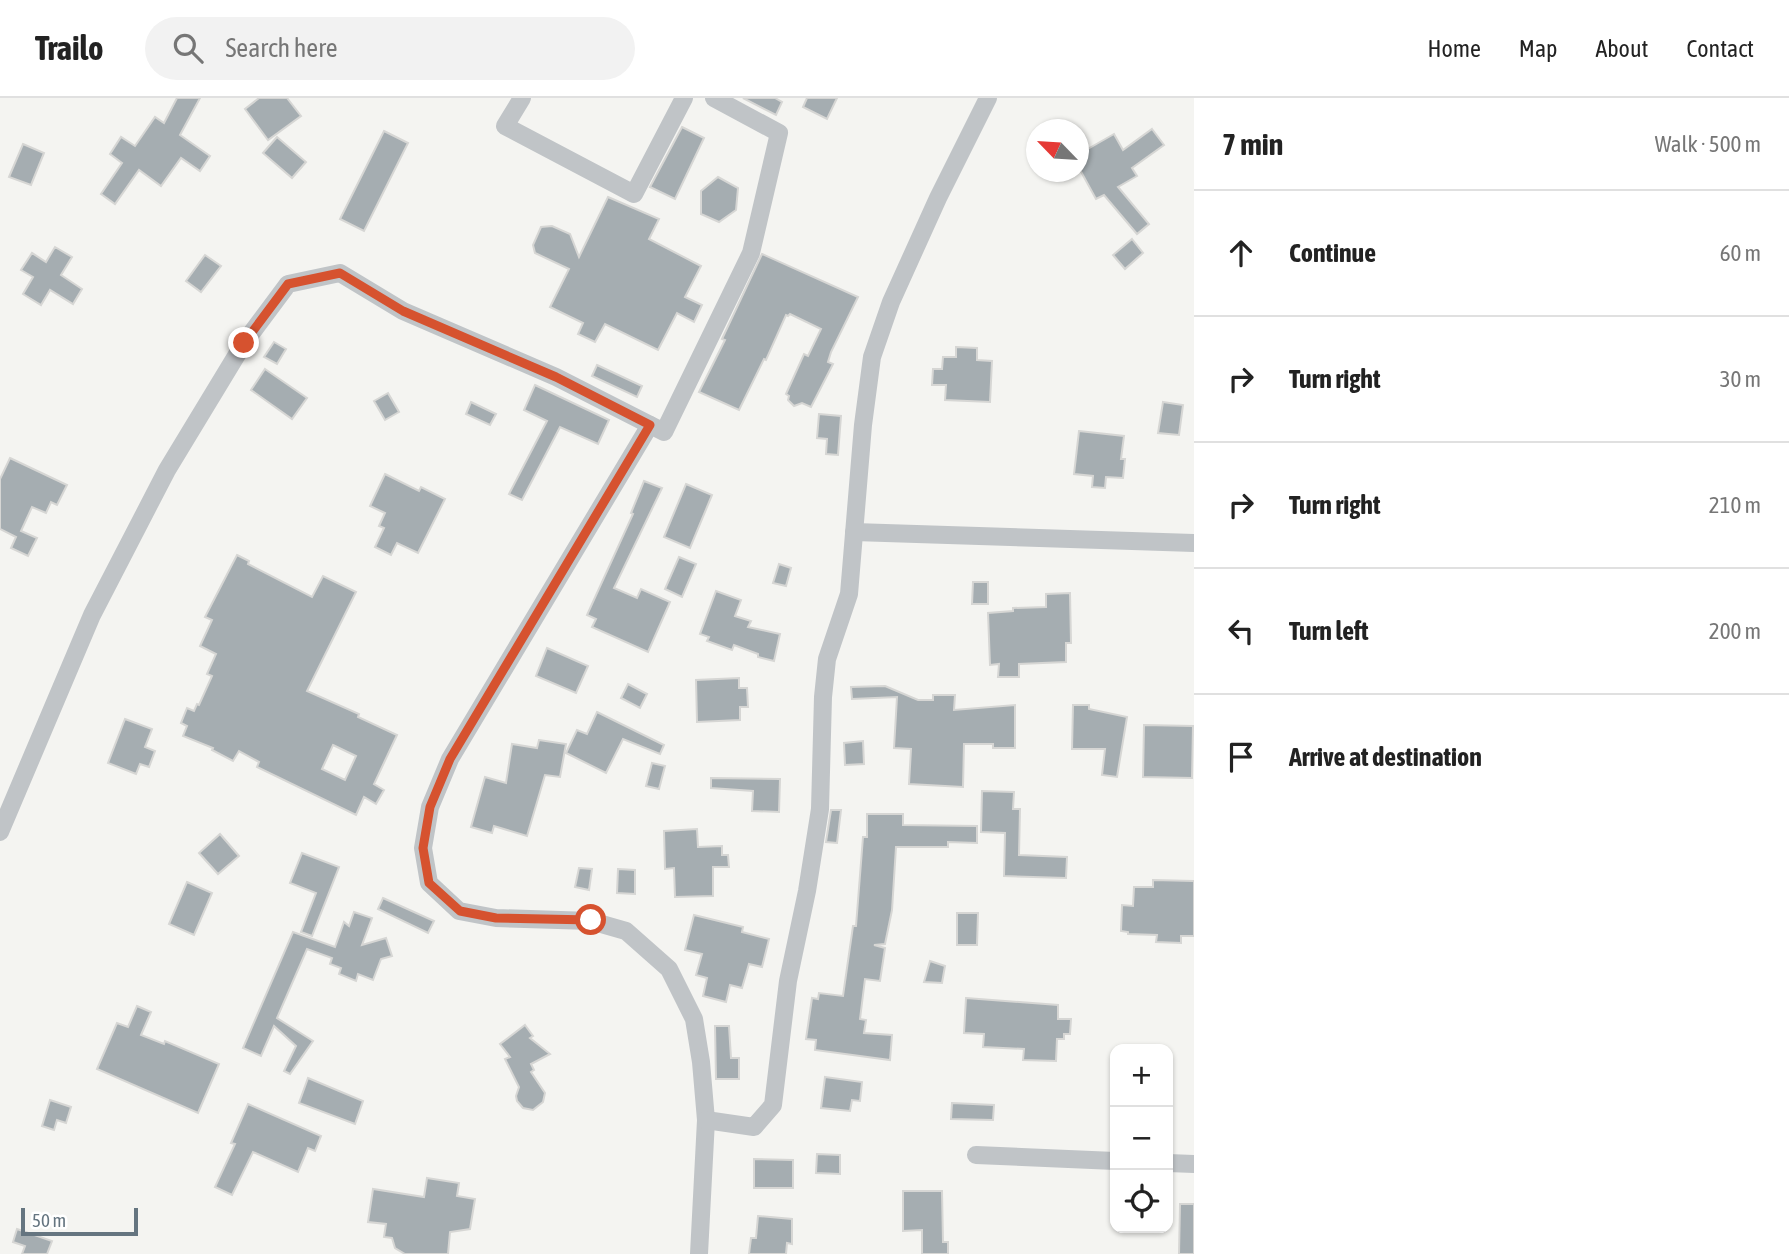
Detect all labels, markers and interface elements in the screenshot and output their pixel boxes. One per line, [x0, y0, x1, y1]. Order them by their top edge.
search box [145, 17, 635, 80]
text: Trailo [35, 29, 103, 67]
icon: search [169, 29, 207, 67]
text: Search here [225, 33, 338, 63]
text: Home [1427, 35, 1481, 62]
text: Map [1519, 35, 1557, 62]
text: About [1595, 35, 1648, 62]
text: Contact [1686, 35, 1754, 62]
north arrow [1026, 119, 1089, 182]
text: 7 min [1222, 127, 1283, 161]
text: Walk · 500 m [1655, 131, 1761, 157]
icon: ahead [1222, 234, 1260, 272]
text: Continue [1289, 238, 1376, 268]
text: 60 m [1720, 240, 1761, 266]
route end [228, 327, 259, 358]
icon: right [1222, 360, 1260, 398]
text: Turn right [1289, 364, 1380, 394]
text: 30 m [1720, 366, 1761, 392]
icon: right [1222, 486, 1260, 524]
text: Turn right [1289, 490, 1380, 520]
text: 210 m [1709, 492, 1761, 518]
icon: left [1222, 612, 1260, 650]
text: Turn left [1289, 616, 1369, 646]
text: 200 m [1709, 618, 1761, 644]
icon: arrive [1222, 738, 1260, 776]
text: Arrive at destination [1289, 742, 1482, 772]
route start [575, 904, 606, 935]
map controls [1110, 1044, 1173, 1233]
button: + [1110, 1044, 1173, 1107]
button: − [1110, 1107, 1173, 1170]
button: locate [1110, 1170, 1173, 1233]
scale bar [21, 1205, 138, 1237]
text: 50 m [32, 1209, 66, 1231]

